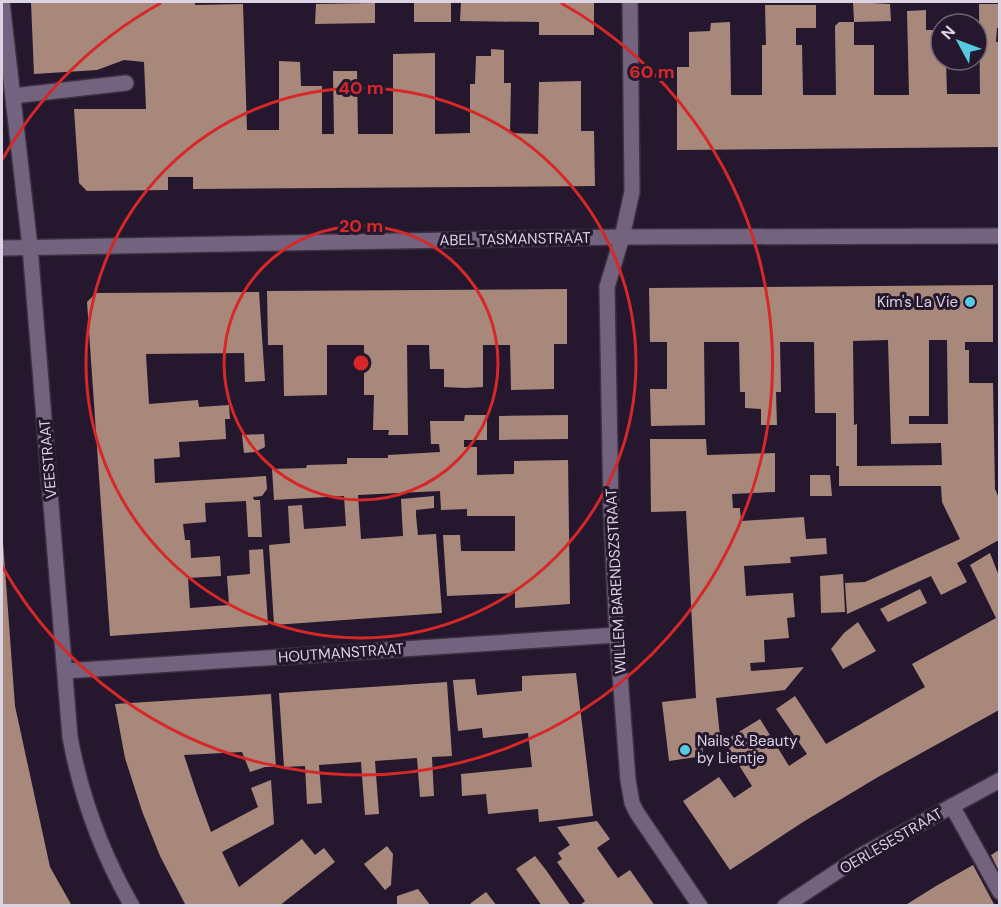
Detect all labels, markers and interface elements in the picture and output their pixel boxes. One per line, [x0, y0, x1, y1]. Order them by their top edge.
north arrow [929, 12, 989, 72]
text: N [936, 21, 960, 44]
text: 60 m [629, 60, 675, 84]
text: 40 m [338, 76, 384, 100]
text: 20 m [339, 214, 383, 238]
street label: ABEL TASMANSTRAAT [439, 228, 591, 250]
place label: Kim's La Vie [877, 292, 958, 312]
marker: Kim's La Vie [963, 295, 977, 309]
centre of rings [351, 353, 371, 373]
street label: VEESTRAAT [35, 418, 61, 500]
street label: WILLEM BARENDSZSTRAAT [601, 488, 631, 674]
street label: HOUTMANSTRAAT [277, 639, 405, 667]
place label: Nails & Beauty by Lientje [697, 731, 798, 768]
marker: Nails & Beauty by Lientje [678, 743, 692, 757]
street label: OERLESESTRAAT [836, 803, 946, 879]

